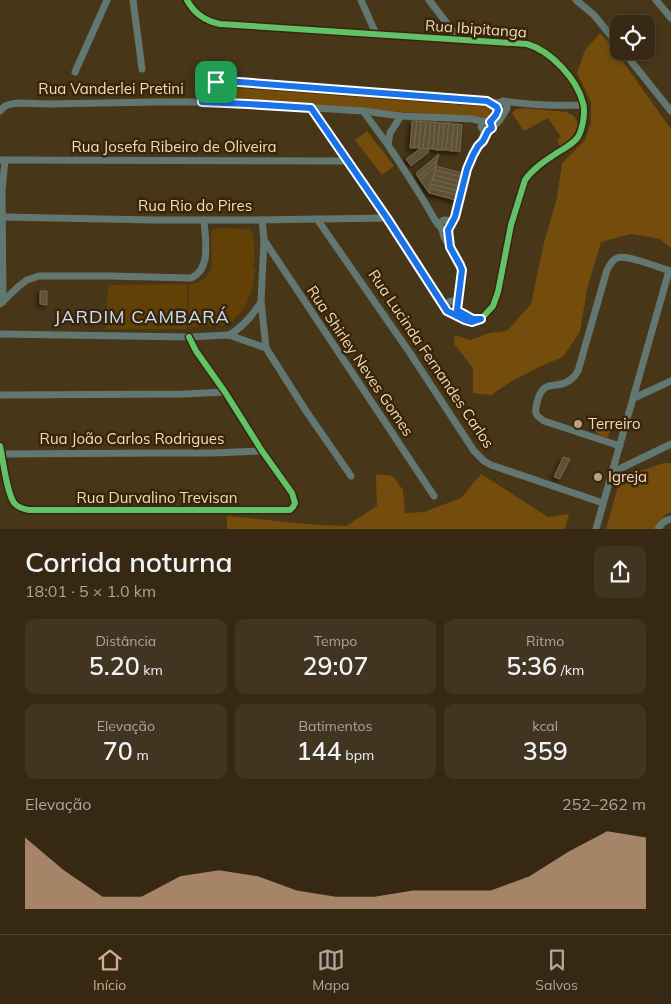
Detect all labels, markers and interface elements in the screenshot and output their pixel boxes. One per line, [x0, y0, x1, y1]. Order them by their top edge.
street label: Rua Ibipitanga [424, 15, 528, 42]
map controls [610, 15, 655, 60]
button: locate [610, 15, 655, 60]
pin [195, 61, 237, 103]
icon: arrive [202, 68, 230, 96]
street label: Rua Vanderlei Pretini [38, 79, 184, 98]
street label: Rua Josefa Ribeiro de Oliveira [71, 137, 277, 156]
street label: Rua Rio do Pires [138, 196, 252, 215]
street label: Rua Lucinda Fernandes Carlos [364, 266, 498, 452]
street label: Rua Shirley Neves Gomes [303, 282, 418, 440]
district label: JARDIM CAMBARÁ [54, 305, 230, 328]
place label: Terreiro [588, 414, 641, 433]
marker: Terreiro [572, 418, 584, 430]
street label: Rua João Carlos Rodrigues [40, 429, 224, 448]
place label: Igreja [608, 467, 647, 486]
marker: Igreja [592, 471, 604, 483]
street label: Rua Durvalino Trevisan [76, 488, 238, 507]
text: Corrida noturna [25, 544, 233, 579]
button: share [594, 546, 646, 598]
text: 18:01 · 5 × 1.0 km [25, 581, 156, 601]
text: Distância [95, 632, 156, 650]
text: Tempo [314, 632, 357, 650]
text: Ritmo [526, 632, 564, 650]
text: 5.20 [89, 650, 140, 681]
text: 29:07 [303, 650, 368, 681]
text: 5:36 [506, 650, 557, 681]
text: km [140, 661, 163, 679]
text: /km [557, 661, 584, 679]
text: Elevação [97, 717, 155, 735]
text: Batimentos [298, 717, 373, 735]
text: kcal [532, 717, 558, 735]
text: 70 [103, 735, 133, 766]
text: 144 [297, 735, 342, 766]
text: 359 [523, 735, 568, 766]
text: m [133, 746, 149, 764]
text: bpm [342, 746, 374, 764]
text: Elevação [25, 794, 91, 814]
text: 252–262 m [562, 794, 646, 814]
tab: Início [93, 946, 126, 994]
tab: Mapa [312, 946, 349, 994]
tab: Salvos [535, 946, 578, 994]

